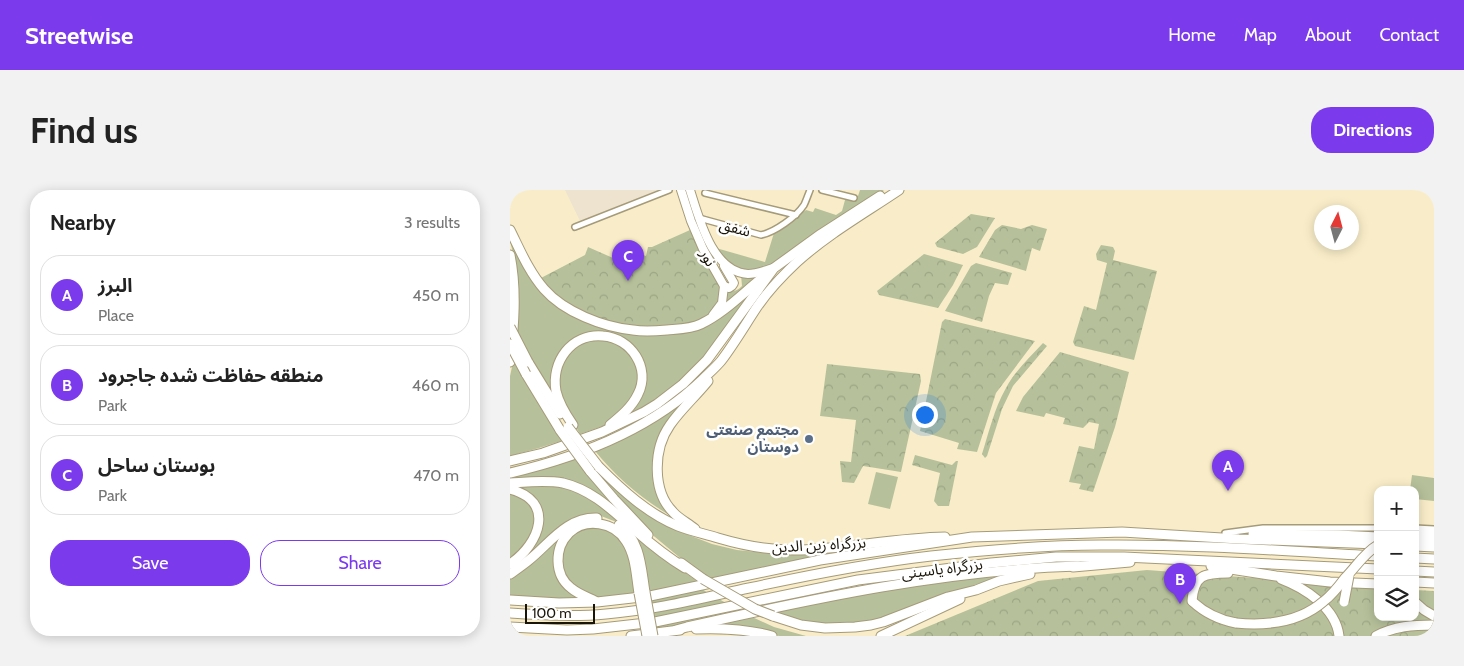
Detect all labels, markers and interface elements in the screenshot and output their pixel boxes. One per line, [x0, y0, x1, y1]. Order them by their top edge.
text: Streetwise [25, 21, 133, 50]
text: Home [1168, 24, 1216, 46]
text: Map [1244, 24, 1277, 46]
text: About [1305, 24, 1351, 46]
text: Contact [1379, 24, 1439, 46]
button: Directions [1311, 107, 1434, 153]
text: Find us [30, 109, 138, 152]
north arrow [1314, 205, 1359, 250]
text: Nearby [50, 210, 116, 235]
text: 3 results [404, 213, 460, 232]
street label: شفق [717, 215, 753, 242]
pin: C [612, 240, 644, 281]
street label: نور [696, 246, 720, 270]
text: البرز [98, 274, 132, 297]
text: A [62, 286, 72, 305]
text: 450 m [412, 286, 459, 305]
text: Place [98, 306, 134, 325]
text: منطقه حفاظت شده جاجرود [98, 364, 324, 387]
text: B [62, 376, 72, 395]
text: 460 m [412, 376, 459, 395]
text: Park [98, 396, 127, 415]
your location [912, 402, 938, 428]
place label: مجتمع صنعتی دوستان [706, 421, 799, 456]
marker: مجتمع صنعتی دوستان [803, 433, 815, 445]
pin: A [1212, 450, 1244, 491]
text: بوستان ساحل [98, 454, 215, 477]
text: C [62, 466, 72, 485]
text: 470 m [413, 466, 459, 485]
text: Park [98, 486, 127, 505]
map controls [1374, 486, 1419, 621]
button: + [1374, 486, 1419, 531]
button: − [1374, 531, 1419, 576]
street label: بزرگراه زین الدین [771, 534, 867, 556]
button: Save [50, 540, 250, 586]
button: Share [260, 540, 460, 586]
street label: بزرگراه یاسینی [900, 555, 984, 583]
pin: B [1164, 563, 1196, 604]
button: layers [1374, 576, 1419, 621]
scale bar [525, 601, 595, 624]
text: 100 m [532, 604, 572, 622]

